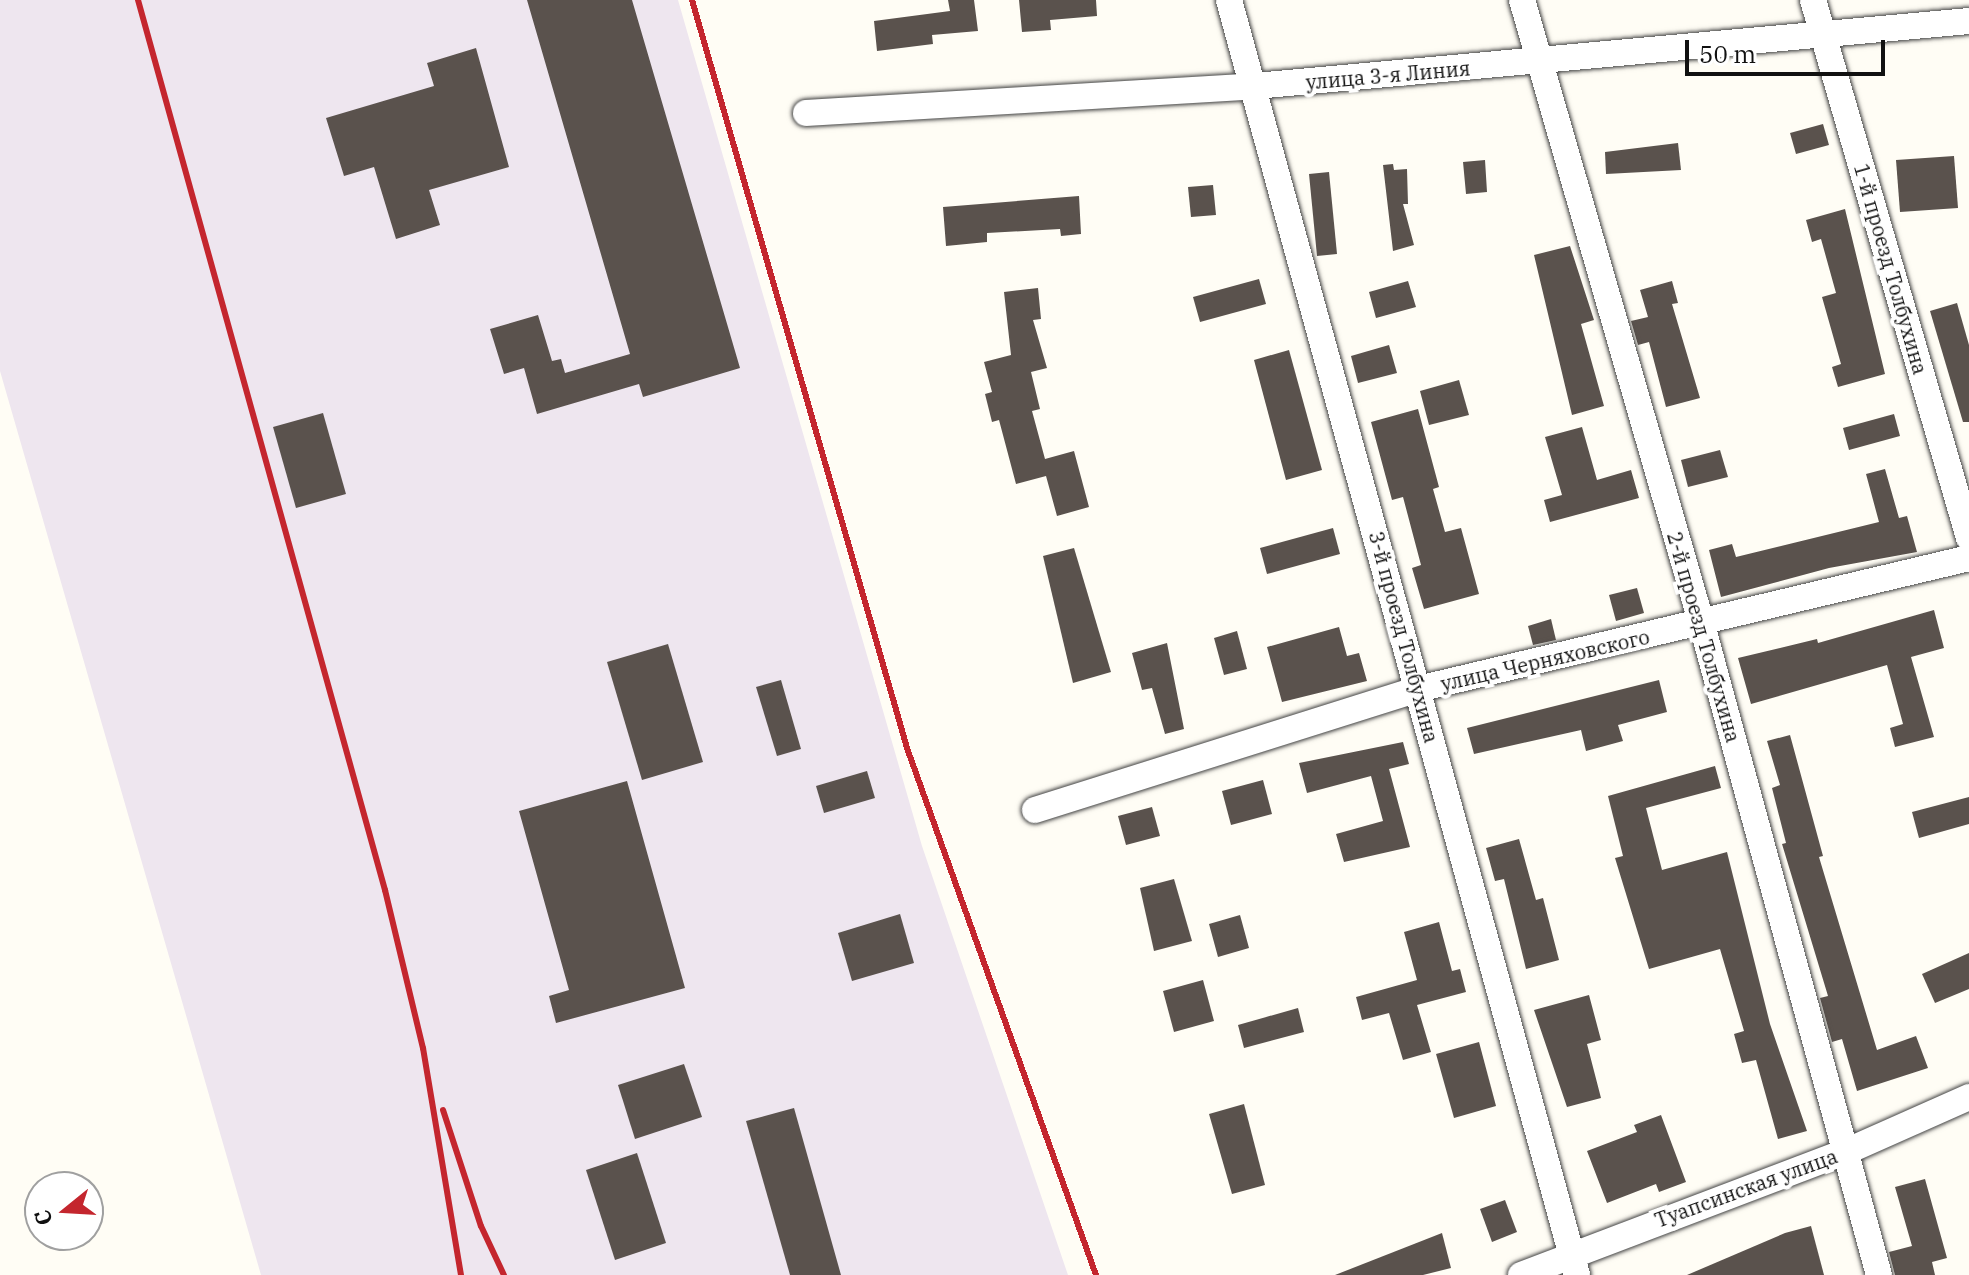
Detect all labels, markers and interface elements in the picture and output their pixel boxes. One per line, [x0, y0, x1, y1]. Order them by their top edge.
scale bar [1689, 24, 1889, 74]
text: 50 m [1699, 38, 1756, 70]
street label: улица 3-я Линия [1305, 56, 1471, 94]
street label: 1-й проезд Толбухина [1849, 161, 1933, 377]
street label: 3-й проезд Толбухина [1364, 529, 1444, 745]
street label: 2-й проезд Толбухина [1662, 529, 1746, 745]
street label: улица Черняховского [1438, 624, 1652, 696]
street label: Туапсинская улица [1651, 1144, 1841, 1232]
north arrow [24, 1171, 104, 1251]
text: С [27, 1207, 59, 1229]

